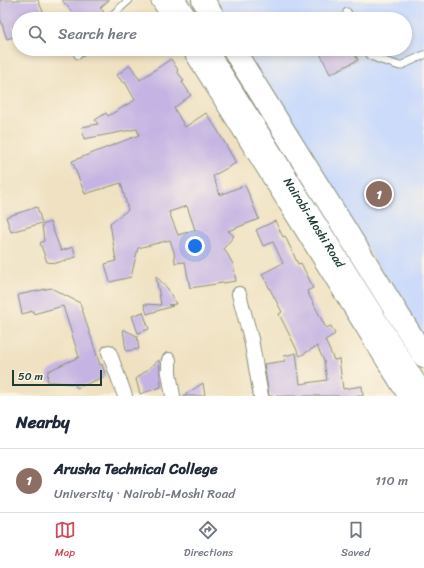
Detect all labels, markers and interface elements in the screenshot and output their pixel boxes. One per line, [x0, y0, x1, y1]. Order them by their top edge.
search box [12, 12, 412, 56]
text: Search here [58, 21, 137, 47]
icon: search [26, 23, 48, 45]
street label: Nairobi-Moshi Road [277, 173, 351, 273]
pin: 1 [366, 179, 392, 209]
your location [185, 236, 205, 256]
text: 50 m [18, 367, 43, 386]
scale bar [12, 368, 102, 387]
text: Nearby [16, 407, 70, 437]
text: Arusha Technical College [54, 456, 218, 482]
text: 1 [26, 469, 32, 492]
text: 110 m [375, 469, 408, 492]
text: University · Nairobi-Moshi Road [54, 482, 235, 505]
tab: Map [54, 519, 76, 562]
tab: Directions [184, 519, 233, 562]
tab: Saved [341, 519, 370, 562]

